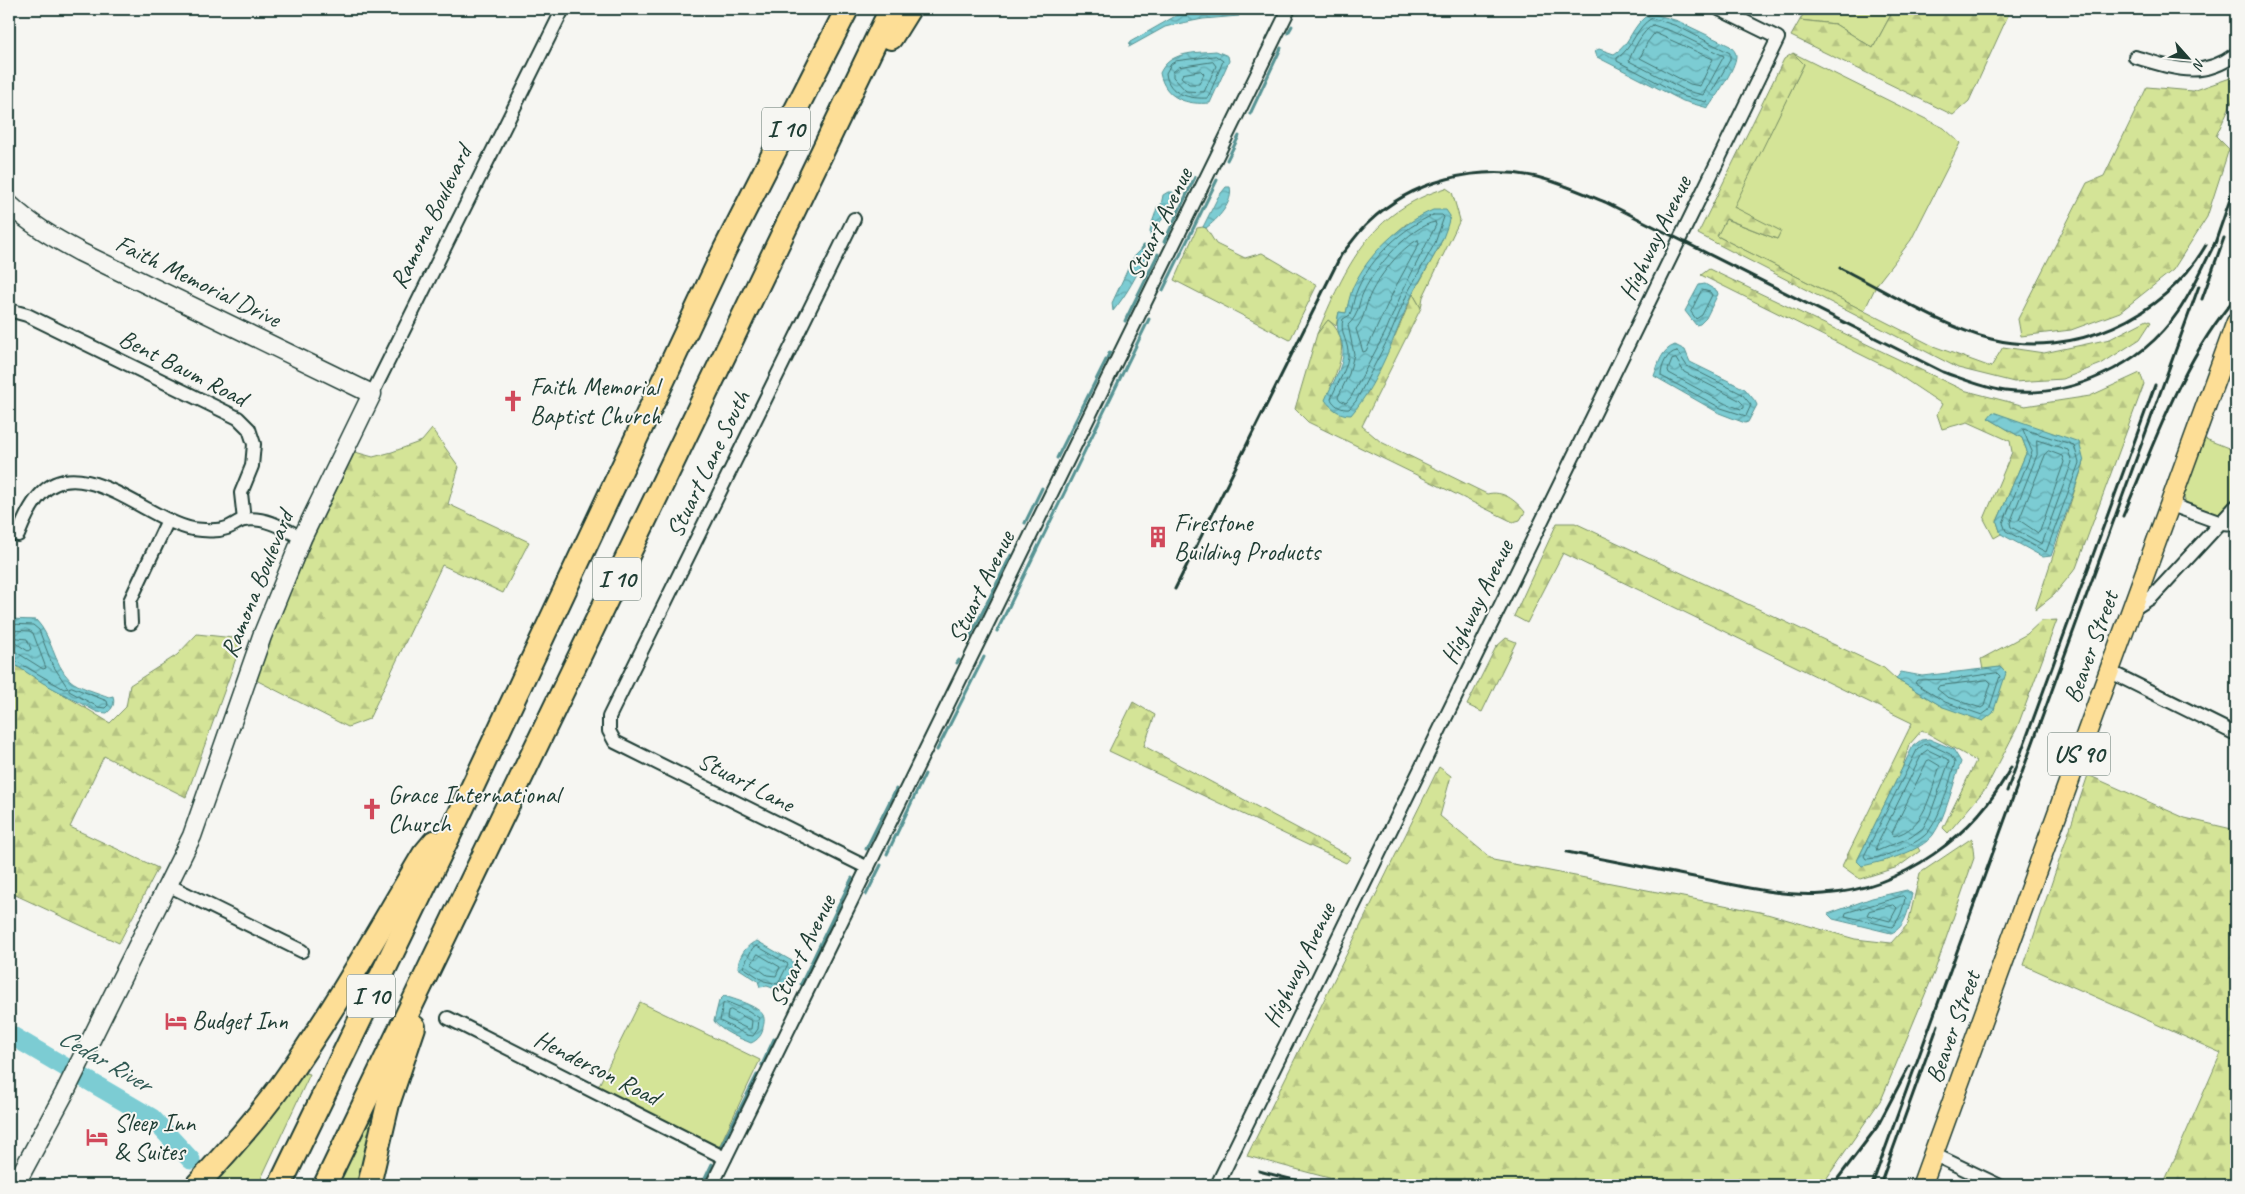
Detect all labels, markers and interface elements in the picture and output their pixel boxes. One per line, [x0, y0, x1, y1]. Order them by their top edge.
north arrow [2162, 32, 2212, 82]
text: N [2189, 56, 2209, 73]
road number: I 10 [762, 108, 810, 150]
street label: Ramona Boulevard [382, 137, 481, 294]
street label: Stuart Avenue [1118, 161, 1201, 285]
street label: Highway Avenue [1611, 169, 1700, 305]
street label: Faith Memorial Drive [110, 227, 287, 336]
street label: Bent Baum Road [113, 322, 256, 416]
place label: Faith Memorial Baptist Church [530, 371, 664, 432]
street label: Stuart Lane South [659, 385, 758, 543]
church icon: Faith Memorial Baptist Church [500, 388, 526, 414]
street label: Ramona Boulevard [213, 503, 302, 662]
place label: Firestone Building Products [1174, 507, 1322, 568]
street label: Stuart Avenue [940, 524, 1023, 648]
building icon: Firestone Building Products [1145, 524, 1171, 550]
street label: Highway Avenue [1433, 533, 1522, 669]
road number: I 10 [593, 558, 641, 600]
street label: Beaver Street [2056, 584, 2127, 707]
road number: US 90 [2048, 732, 2110, 776]
street label: Stuart Lane [692, 744, 801, 821]
place label: Grace International Church [388, 779, 565, 840]
church icon: Grace International Church [359, 796, 385, 822]
street label: Stuart Avenue [761, 888, 844, 1012]
street label: Highway Avenue [1255, 896, 1344, 1032]
street label: Beaver Street [1918, 964, 1989, 1087]
road number: I 10 [347, 974, 395, 1018]
place label: Budget Inn [192, 1005, 288, 1037]
hotel icon: Budget Inn [163, 1008, 189, 1034]
water label: Cedar River [53, 1020, 161, 1102]
street label: Henderson Road [529, 1023, 668, 1115]
place label: Sleep Inn & Suites [114, 1107, 196, 1168]
hotel icon: Sleep Inn & Suites [84, 1124, 110, 1150]

